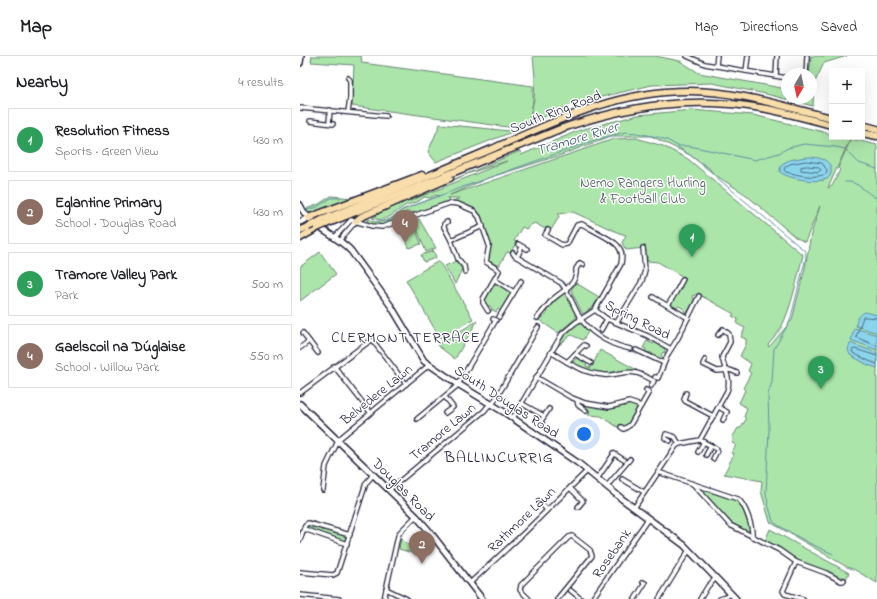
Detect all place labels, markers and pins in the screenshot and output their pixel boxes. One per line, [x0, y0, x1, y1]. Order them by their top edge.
pin: 4 [392, 210, 418, 243]
pin: 1 [679, 224, 705, 257]
pin: 3 [808, 356, 834, 389]
pin: 2 [409, 531, 435, 564]

